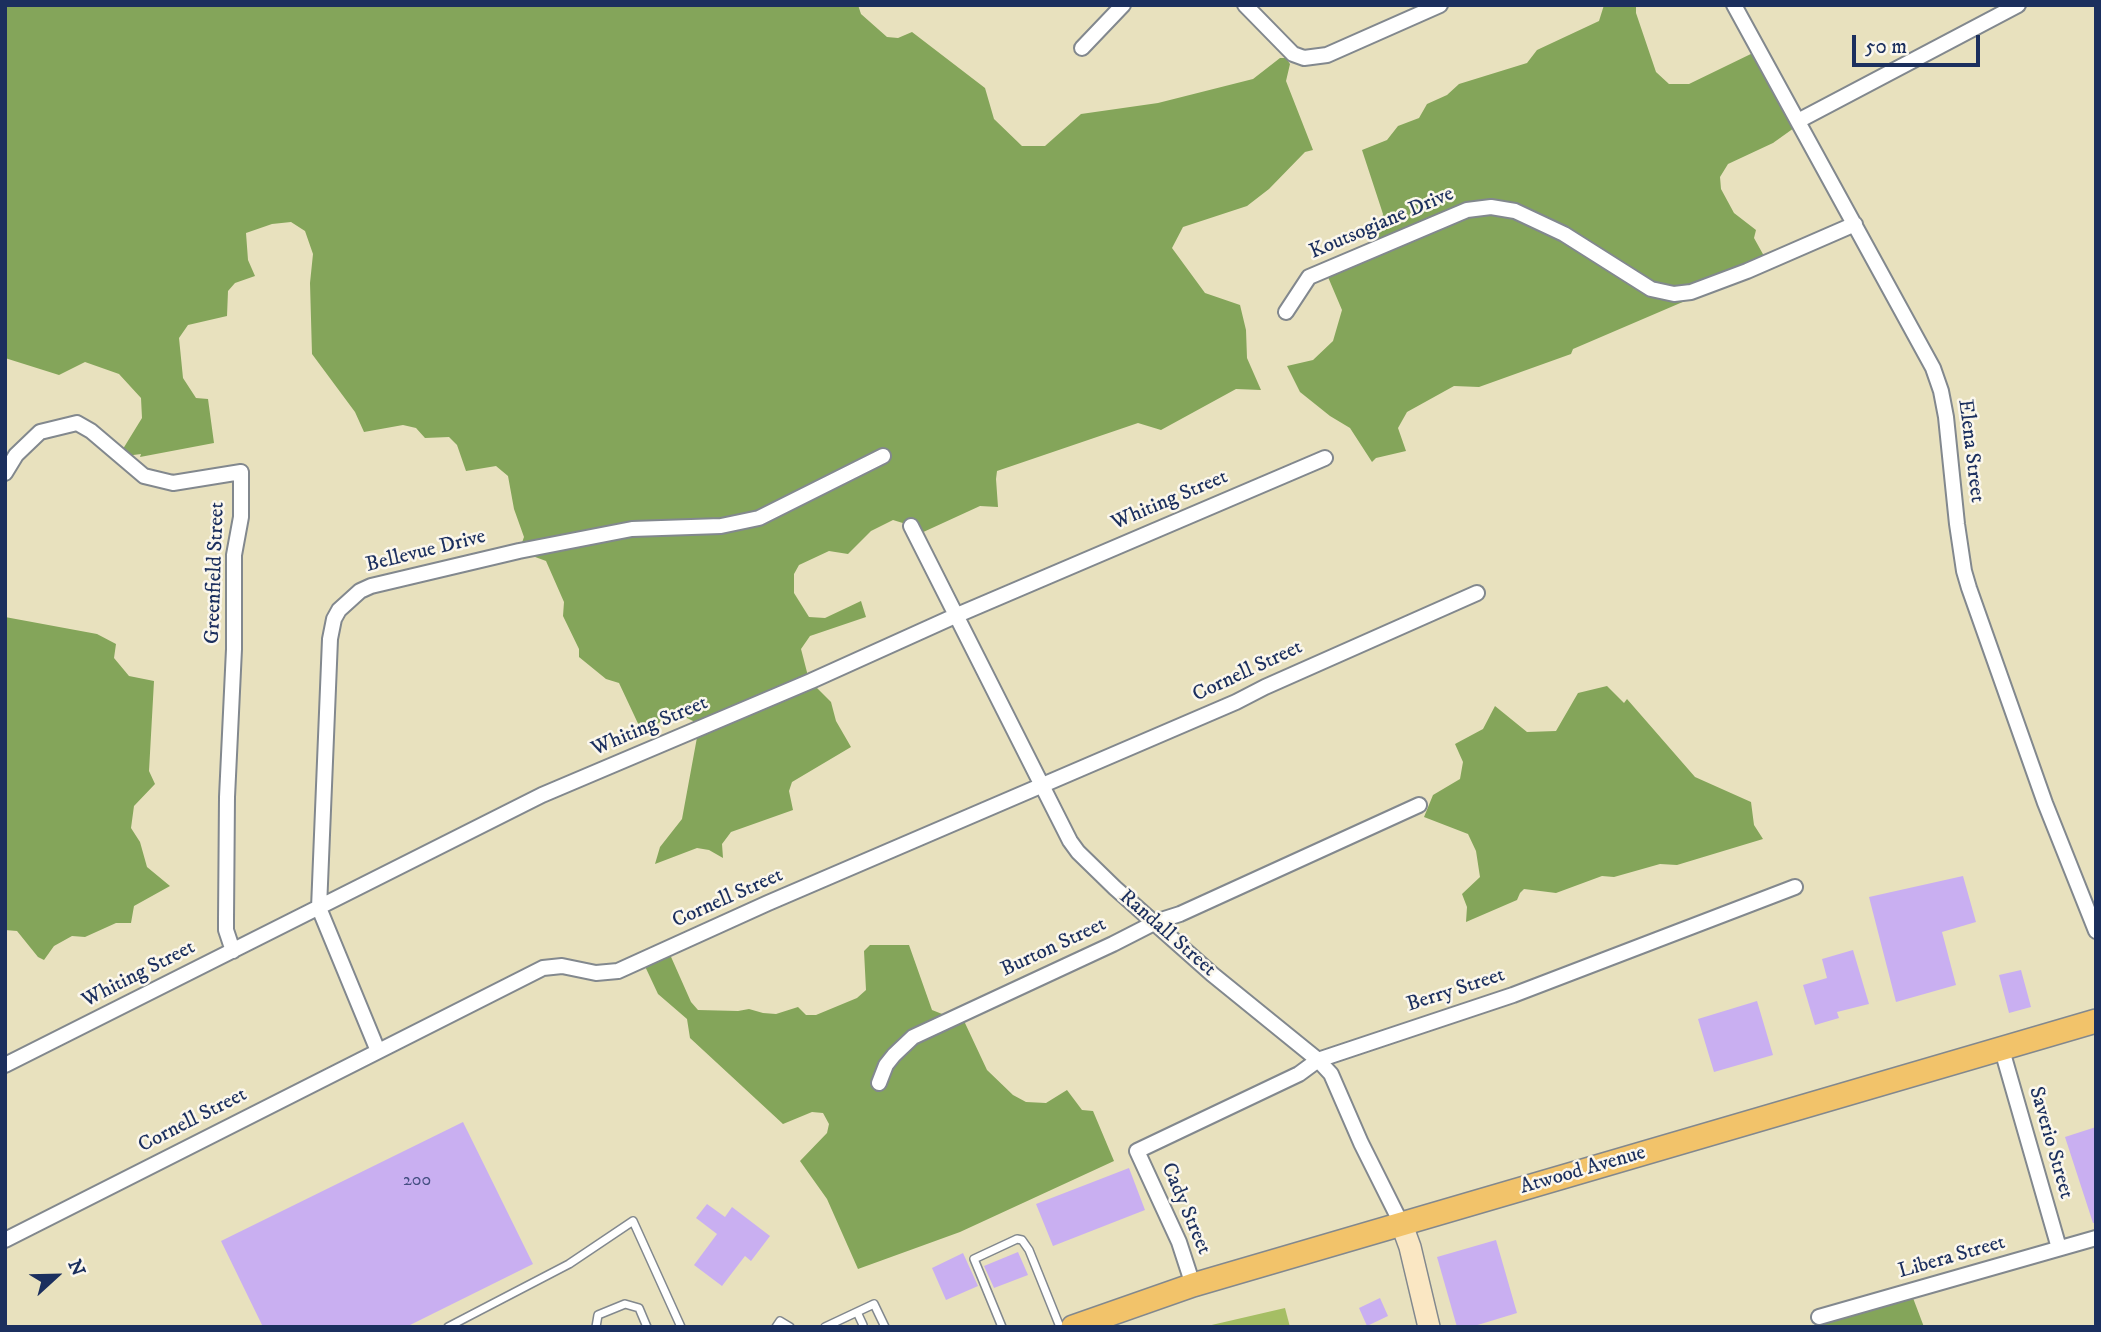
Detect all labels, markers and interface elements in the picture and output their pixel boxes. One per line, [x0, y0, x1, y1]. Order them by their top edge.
scale bar [1856, 21, 1984, 65]
text: 50 m [1865, 34, 1907, 60]
street label: Koutsogiane Drive [1306, 182, 1458, 266]
street label: Elena Street [1951, 398, 1989, 504]
street label: Whiting Street [1108, 465, 1232, 537]
street label: Greenfield Street [201, 501, 231, 645]
street label: Bellevue Drive [363, 525, 489, 579]
street label: Cornell Street [1189, 636, 1307, 708]
street label: Whiting Street [588, 691, 712, 763]
street label: Cornell Street [669, 863, 787, 935]
street label: Randall Street [1113, 885, 1221, 983]
street label: Burton Street [997, 913, 1111, 983]
street label: Whiting Street [78, 936, 200, 1014]
street label: Berry Street [1404, 963, 1508, 1019]
street label: Cornell Street [135, 1083, 251, 1159]
street label: Saverio Street [2022, 1084, 2078, 1202]
street label: Atwood Avenue [1517, 1141, 1649, 1201]
street label: Cady Street [1154, 1159, 1216, 1259]
house number: 200 [403, 1170, 431, 1192]
street label: Libera Street [1896, 1231, 2008, 1285]
north arrow [21, 1241, 91, 1311]
text: N [62, 1256, 90, 1279]

